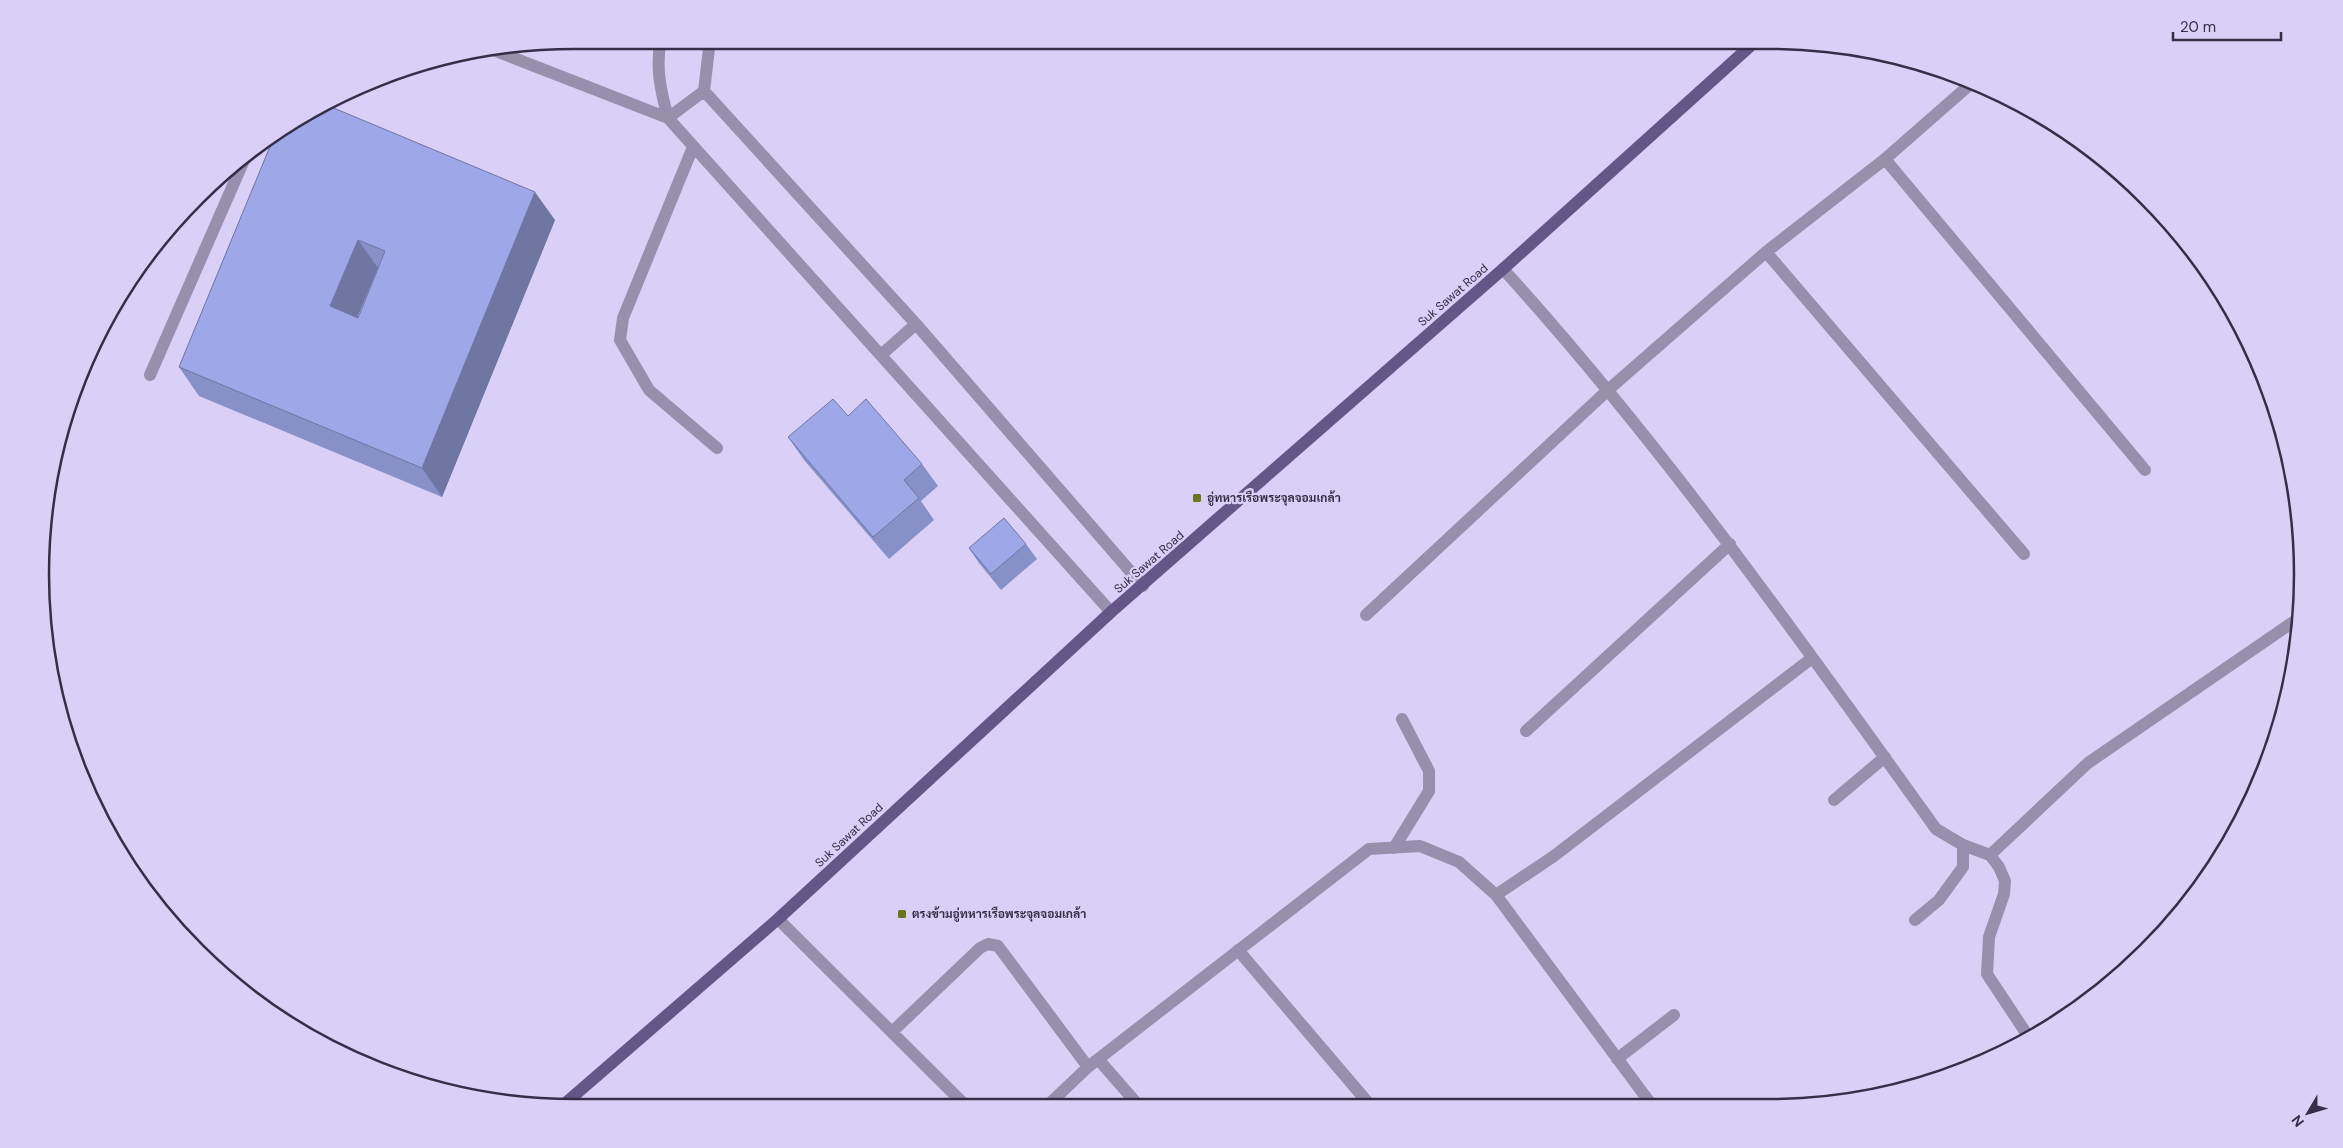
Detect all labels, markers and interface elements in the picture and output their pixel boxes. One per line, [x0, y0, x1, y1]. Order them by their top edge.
scale bar [2173, 10, 2280, 42]
text: 20 m [2180, 17, 2216, 37]
street label: Suk Sawat Road [1415, 260, 1491, 330]
place label: อู่ทหารเรือพระจุลจอมเกล้า [1207, 490, 1341, 506]
marker: อู่ทหารเรือพระจุลจอมเกล้า [1191, 492, 1203, 504]
street label: Suk Sawat Road [1111, 527, 1187, 597]
street label: Suk Sawat Road [812, 799, 886, 871]
place label: ตรงข้ามอู่ทหารเรือพระจุลจอมเกล้า [912, 906, 1086, 922]
marker: ตรงข้ามอู่ทหารเรือพระจุลจอมเกล้า [896, 908, 908, 920]
north arrow [2283, 1088, 2333, 1138]
text: N [2288, 1111, 2308, 1131]

